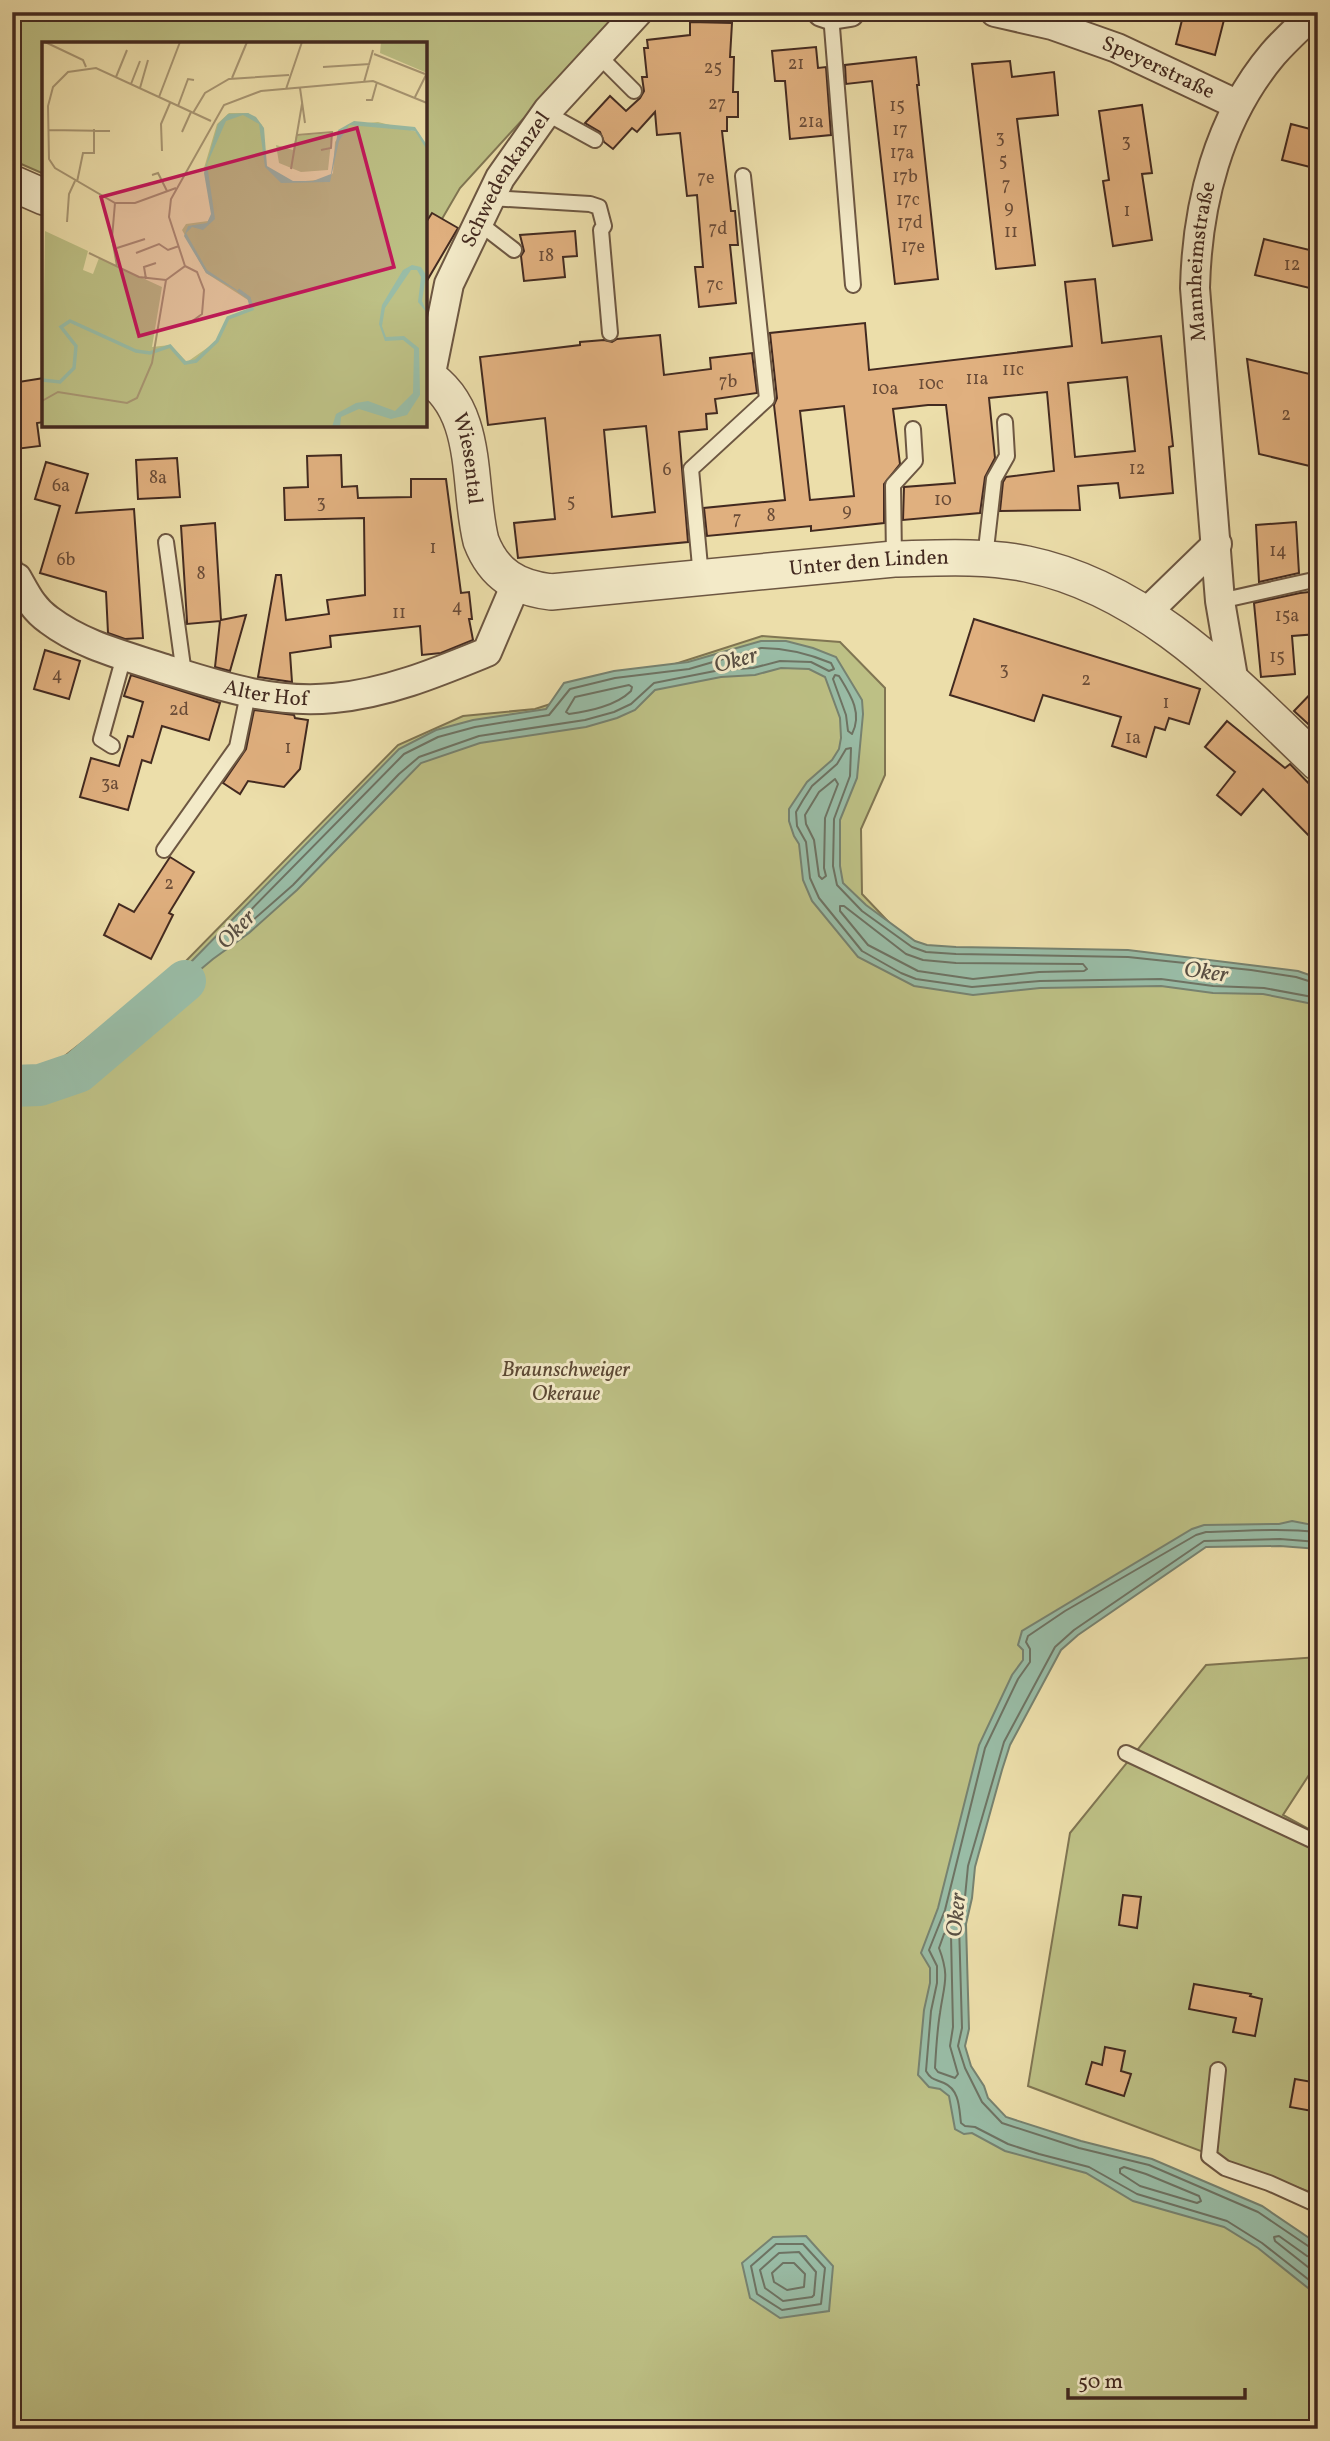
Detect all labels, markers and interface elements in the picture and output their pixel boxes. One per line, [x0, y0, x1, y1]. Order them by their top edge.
street label: Speyerstraße [1098, 29, 1219, 106]
inset map [42, 42, 427, 427]
house number: 21 [788, 52, 804, 77]
house number: 25 [704, 56, 722, 81]
house number: 27 [708, 92, 726, 117]
house number: 15 [889, 94, 905, 119]
street label: Schwedenkanzel [454, 106, 557, 252]
house number: 21a [798, 110, 824, 135]
house number: 17 [892, 118, 908, 143]
house number: 3 [995, 126, 1005, 151]
house number: 3 [1121, 130, 1131, 155]
house number: 17a [890, 141, 914, 166]
house number: 5 [999, 149, 1007, 174]
house number: 17b [892, 165, 918, 190]
house number: 7e [697, 166, 715, 191]
house number: 7 [1002, 173, 1010, 198]
street label: Mannheimstraße [1180, 178, 1223, 343]
house number: 17c [896, 188, 920, 213]
house number: 9 [1004, 196, 1014, 221]
house number: 1 [1124, 199, 1130, 224]
house number: 17d [897, 211, 923, 236]
house number: 7d [709, 217, 727, 242]
house number: 11 [1004, 220, 1018, 245]
house number: 17e [901, 235, 925, 260]
house number: 18 [538, 244, 554, 269]
house number: 12 [1284, 253, 1300, 278]
house number: 7c [707, 273, 723, 298]
house number: 11c [1002, 358, 1024, 383]
house number: 11a [966, 367, 988, 392]
house number: 7b [719, 370, 737, 395]
house number: 10c [918, 372, 944, 397]
house number: 10a [872, 377, 898, 402]
house number: 2 [1281, 403, 1291, 428]
street label: Wiesental [445, 409, 489, 506]
house number: 12 [1129, 457, 1145, 482]
house number: 6 [662, 458, 672, 483]
house number: 8a [149, 466, 167, 491]
house number: 6a [52, 474, 70, 499]
house number: 10 [934, 488, 952, 513]
house number: 5 [567, 490, 575, 515]
house number: 3 [316, 491, 326, 516]
house number: 9 [842, 499, 852, 524]
house number: 8 [766, 504, 776, 529]
house number: 7 [733, 507, 741, 532]
house number: 1 [430, 536, 436, 561]
house number: 14 [1269, 539, 1287, 564]
street label: Unter den Linden [788, 543, 949, 584]
house number: 6b [57, 548, 76, 573]
house number: 8 [196, 562, 206, 587]
house number: 4 [452, 595, 462, 620]
house number: 11 [392, 601, 406, 626]
house number: 15a [1275, 604, 1299, 629]
water label: Oker [710, 640, 762, 682]
house number: 15 [1269, 645, 1285, 670]
house number: 3 [999, 658, 1009, 683]
house number: 4 [52, 663, 62, 688]
house number: 2 [1081, 668, 1091, 693]
street label: Alter Hof [220, 673, 310, 714]
house number: 1 [1163, 691, 1169, 716]
house number: 2d [169, 698, 189, 723]
house number: 1a [1125, 726, 1141, 751]
house number: 1 [285, 736, 291, 761]
house number: 3a [101, 772, 119, 797]
house number: 2 [164, 872, 174, 897]
water label: Oker [210, 903, 264, 957]
water label: Oker [1182, 954, 1231, 992]
park label: Braunschweiger Okeraue [502, 1356, 630, 1409]
water label: Oker [939, 1891, 975, 1939]
scale bar [1068, 2357, 1244, 2401]
text: 50 m [1078, 2368, 1123, 2397]

